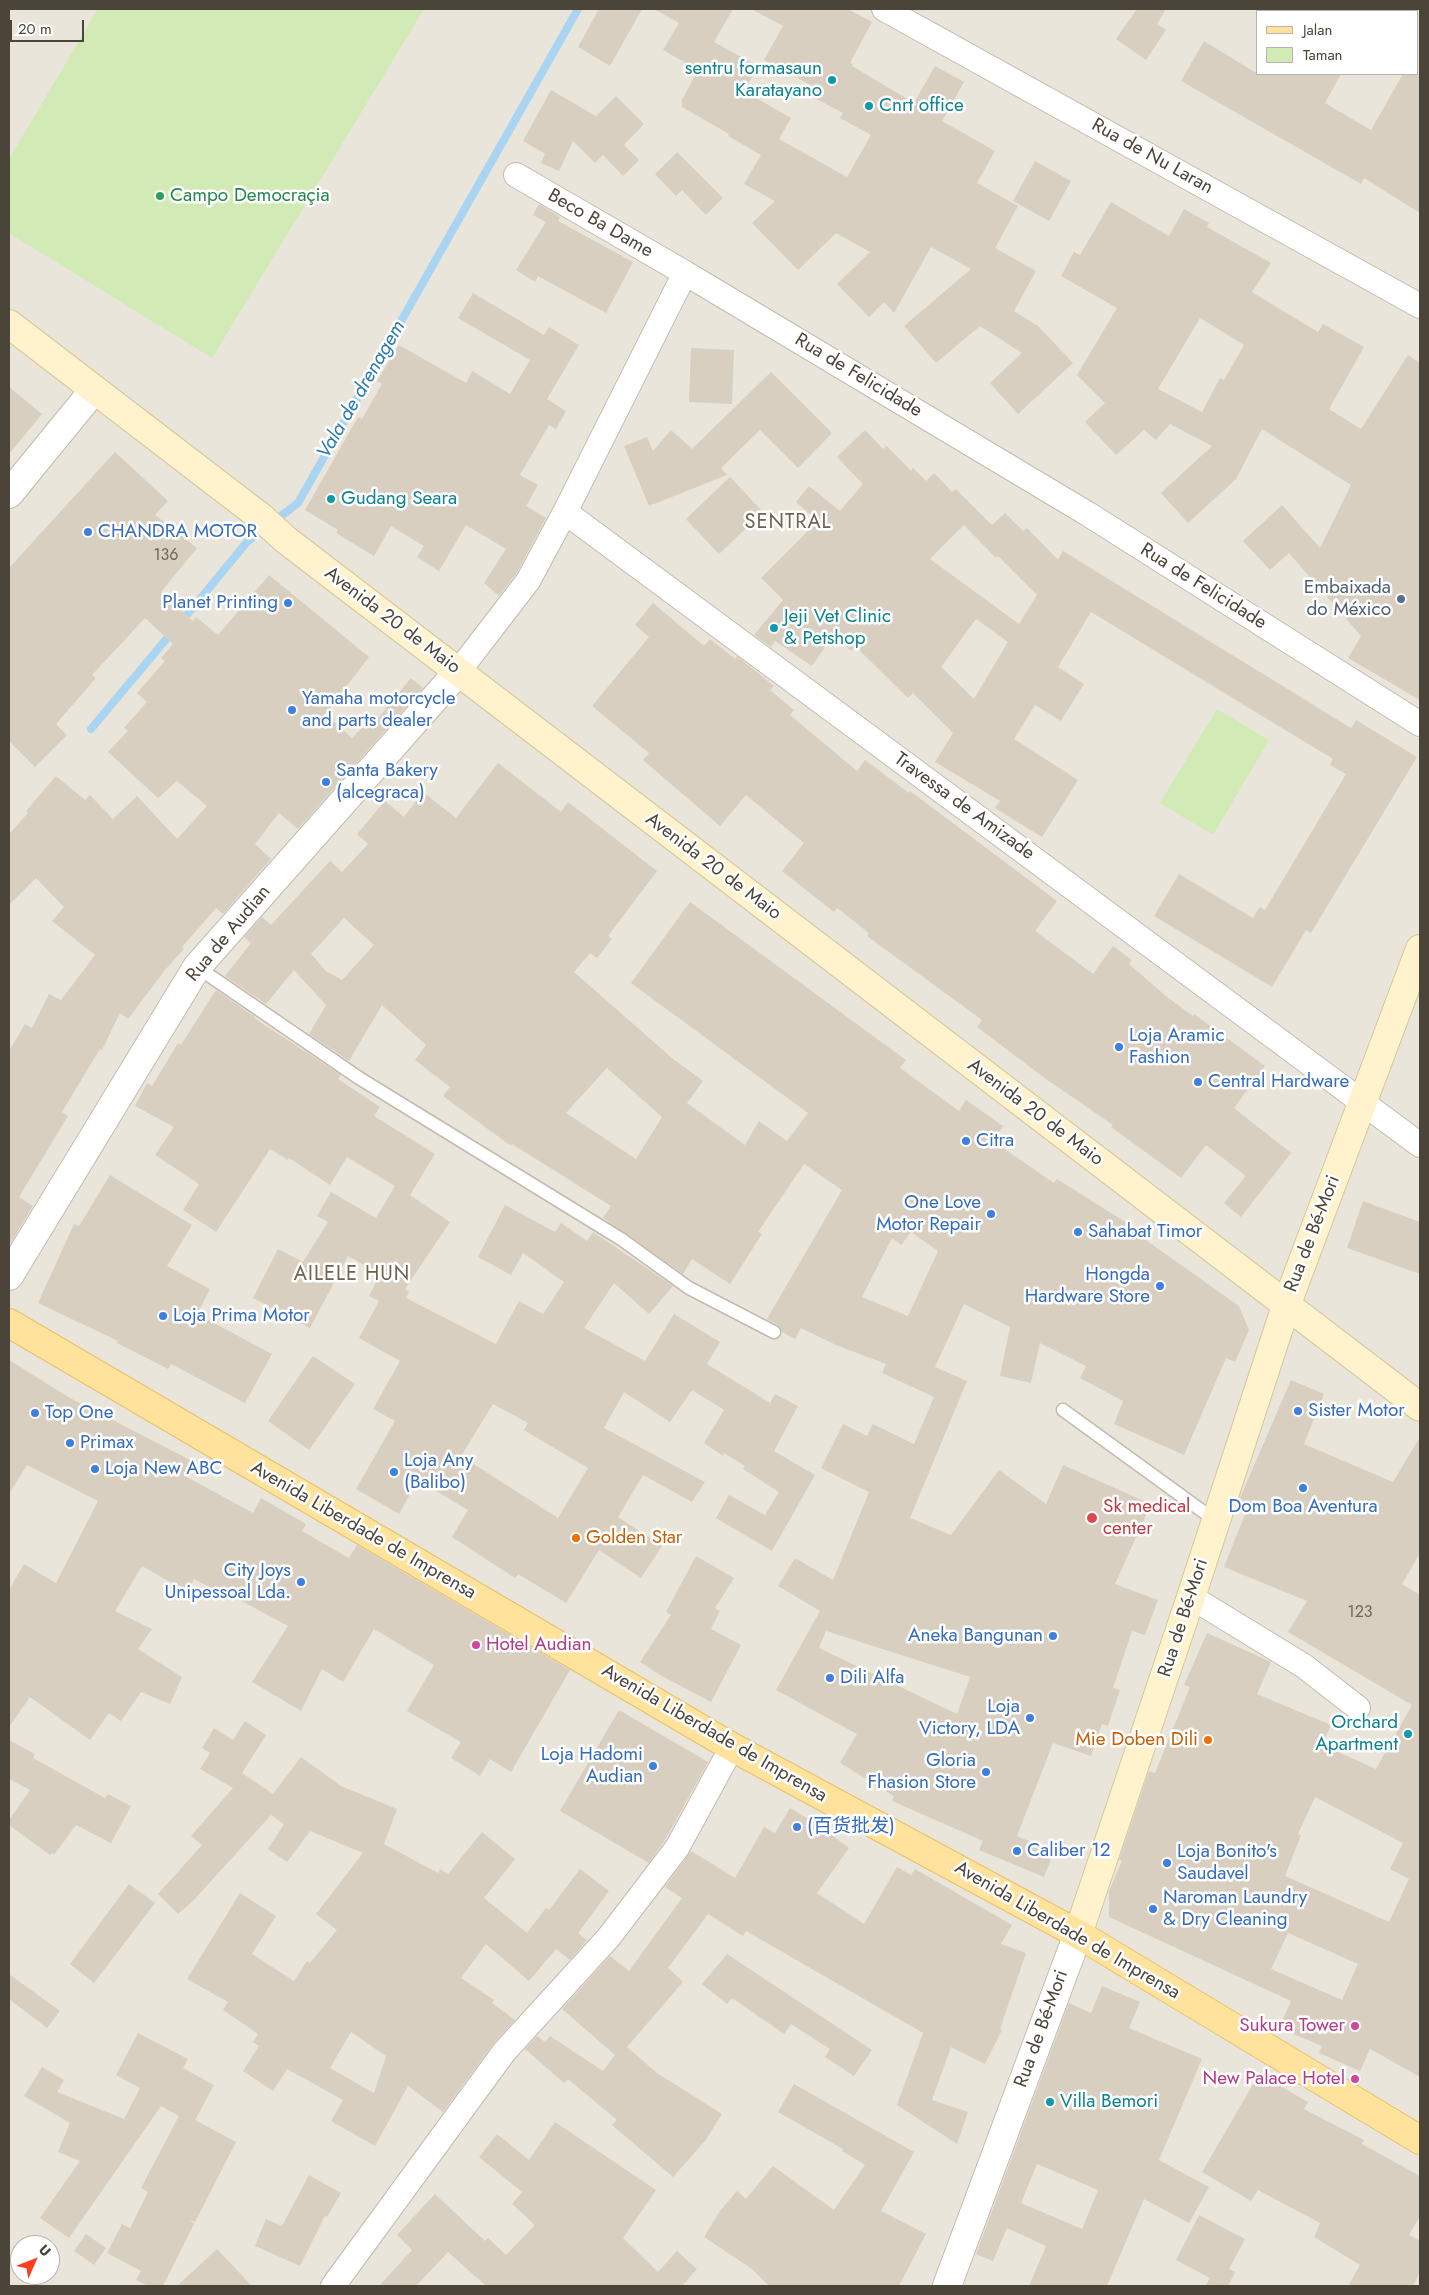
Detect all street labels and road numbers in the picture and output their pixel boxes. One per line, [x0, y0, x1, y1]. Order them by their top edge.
street label: Rua de Nu Laran [1087, 114, 1217, 200]
street label: Beco Ba Dame [543, 185, 657, 263]
street label: Rua de Felicidade [790, 329, 926, 423]
street label: Rua de Felicidade [1136, 539, 1270, 635]
street label: Avenida 20 de Maio [320, 563, 464, 679]
street label: Travessa de Amizade [889, 748, 1039, 866]
street label: Avenida 20 de Maio [641, 809, 785, 925]
street label: Rua de Audian [182, 881, 276, 987]
street label: Avenida 20 de Maio [963, 1055, 1107, 1171]
street label: Rua de Bé-Mori [1280, 1172, 1346, 1296]
street label: Avenida Liberdade de Imprensa [246, 1457, 480, 1605]
street label: Rua de Bé-Mori [1154, 1556, 1214, 1680]
street label: Avenida Liberdade de Imprensa [597, 1660, 831, 1808]
street label: Avenida Liberdade de Imprensa [950, 1857, 1184, 2005]
street label: Rua de Bé-Mori [1010, 1967, 1074, 2091]

